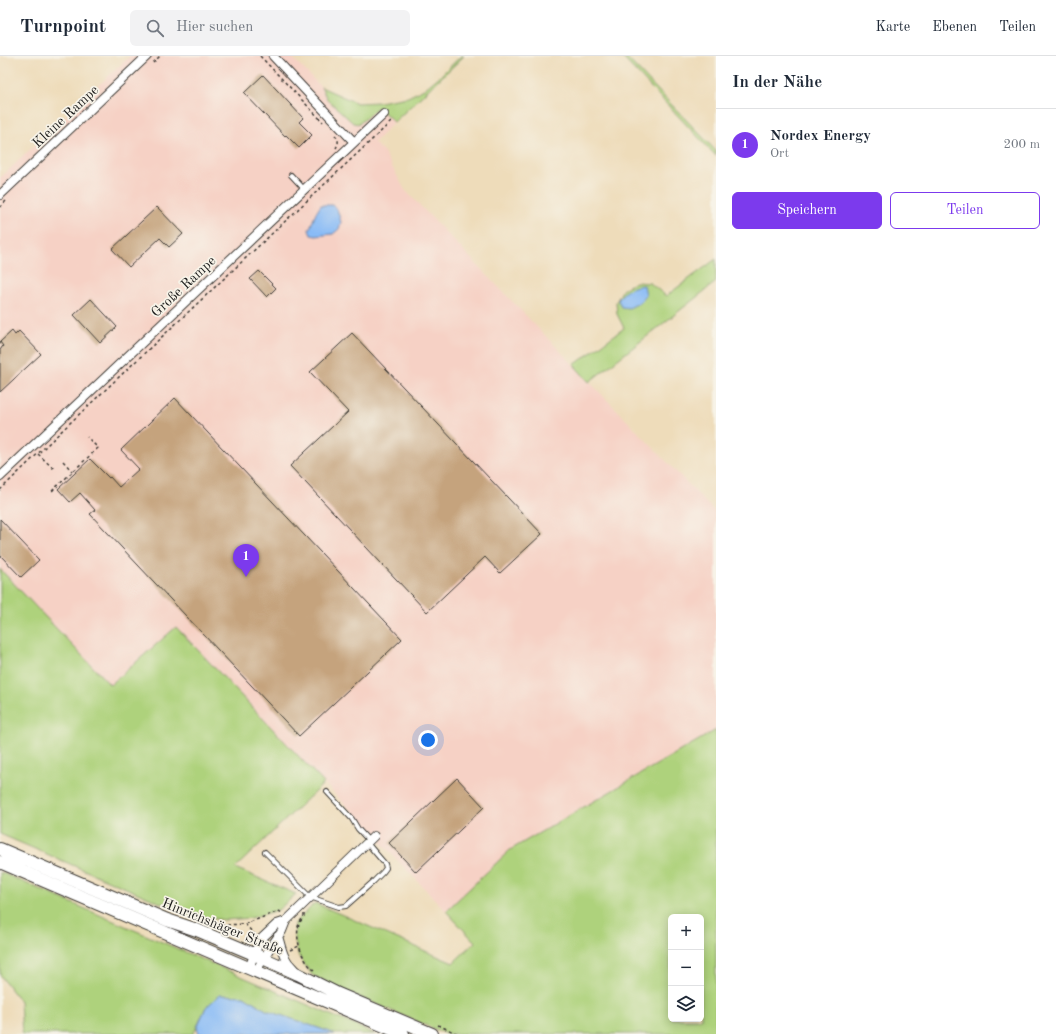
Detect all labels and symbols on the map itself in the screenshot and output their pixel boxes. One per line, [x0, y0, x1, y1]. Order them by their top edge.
street label: Kleine Rampe [30, 83, 101, 151]
street label: Große Rampe [149, 254, 219, 320]
pin: 1 [233, 544, 259, 577]
your location [418, 730, 438, 750]
street label: Hinrichshäger Straße [160, 896, 285, 958]

